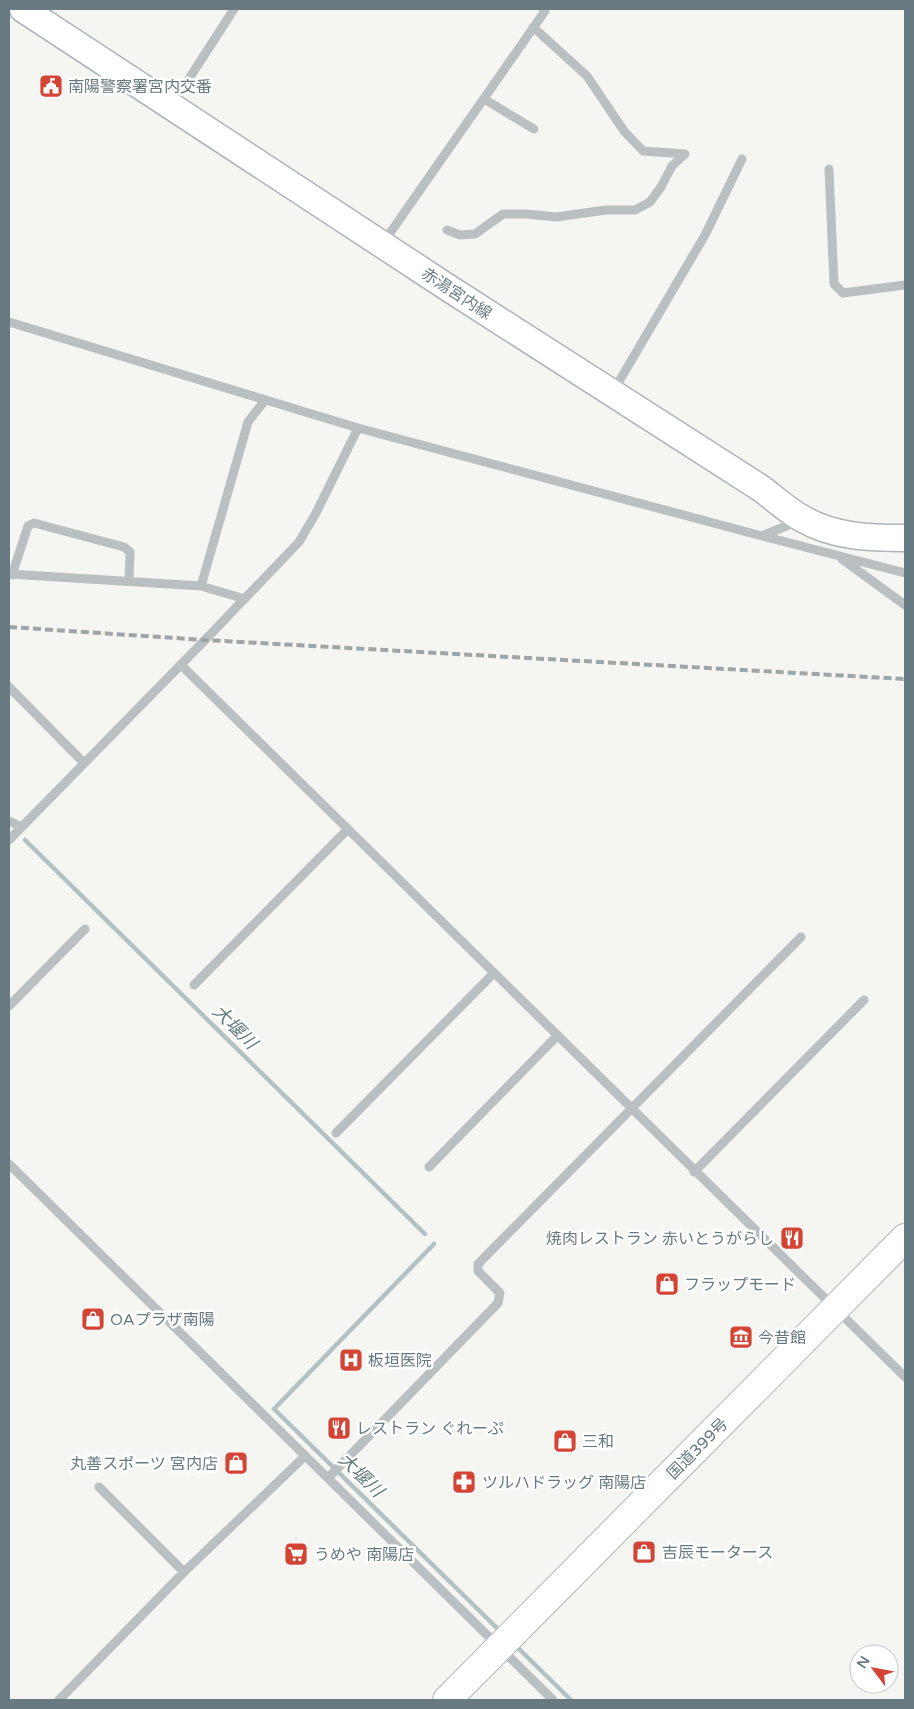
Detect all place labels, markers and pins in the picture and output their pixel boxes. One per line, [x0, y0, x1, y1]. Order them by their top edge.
public building icon: 南陽警察署宮内交番 [38, 73, 64, 99]
place label: 南陽警察署宮内交番 [68, 77, 212, 97]
restaurant icon: 焼肉レストラン 赤いとうがらし [779, 1225, 805, 1251]
place label: 焼肉レストラン 赤いとうがらし [546, 1229, 774, 1249]
shop icon: フラップモード [654, 1271, 680, 1297]
place label: フラップモード [684, 1275, 796, 1295]
shop icon: OAプラザ南陽 [80, 1306, 106, 1332]
place label: OAプラザ南陽 [110, 1310, 215, 1330]
museum icon: 今昔館 [728, 1324, 754, 1350]
place label: 今昔館 [758, 1328, 806, 1348]
hospital icon: 板垣医院 [338, 1347, 364, 1373]
place label: 板垣医院 [368, 1351, 432, 1371]
restaurant icon: レストラン ぐれーぷ [326, 1415, 352, 1441]
place label: レストラン ぐれーぷ [356, 1419, 504, 1439]
shop icon: 三和 [552, 1428, 578, 1454]
place label: 三和 [582, 1432, 614, 1452]
shop icon: 丸善スポーツ 宮内店 [223, 1450, 249, 1476]
place label: 丸善スポーツ 宮内店 [70, 1454, 218, 1474]
pharmacy icon: ツルハドラッグ 南陽店 [451, 1469, 477, 1495]
place label: ツルハドラッグ 南陽店 [482, 1473, 646, 1493]
shop icon: 吉辰モータース [631, 1539, 657, 1565]
supermarket icon: うめや 南陽店 [283, 1541, 309, 1567]
place label: 吉辰モータース [662, 1543, 773, 1563]
place label: うめや 南陽店 [314, 1545, 414, 1565]

